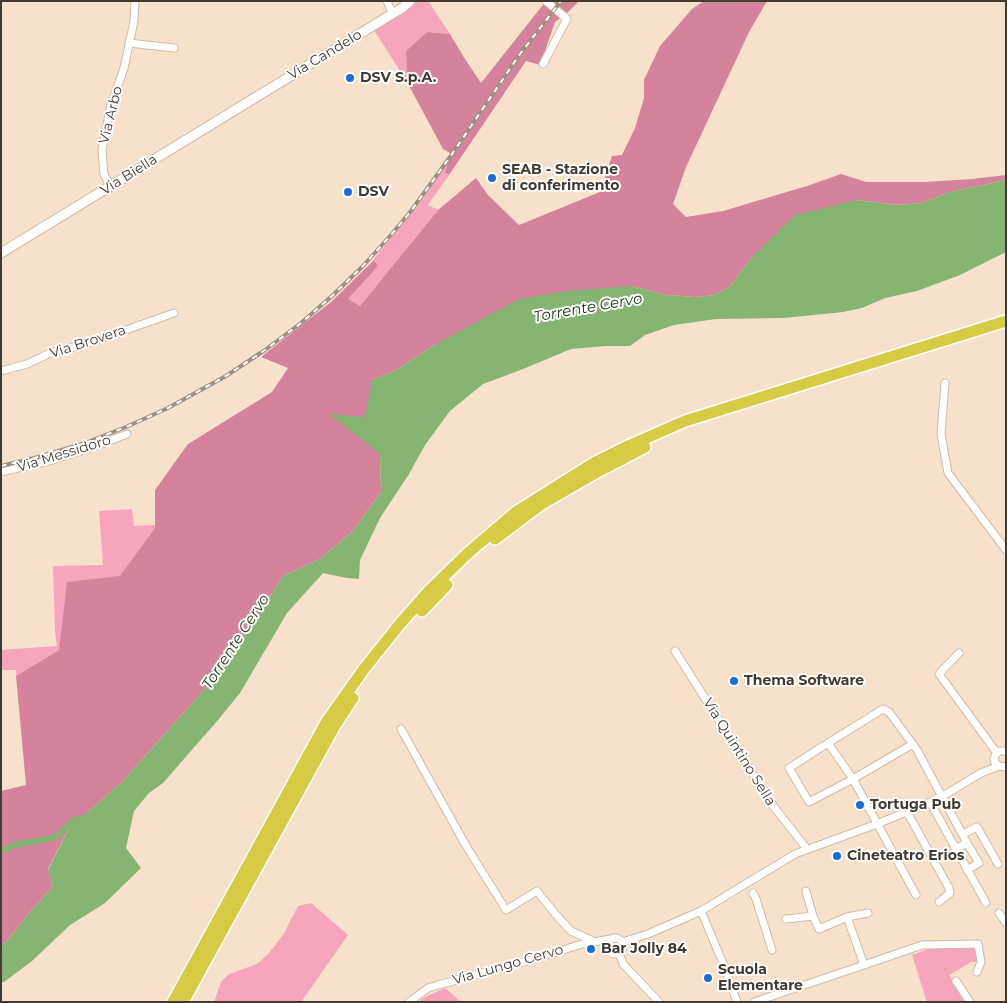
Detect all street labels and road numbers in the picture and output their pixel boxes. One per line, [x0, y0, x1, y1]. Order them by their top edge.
street label: Via Candelo [285, 26, 365, 84]
street label: Via Arbo [96, 84, 126, 146]
street label: Via Biella [98, 151, 160, 199]
street label: Via Brovera [48, 322, 128, 362]
street label: Via Messidoro [15, 432, 113, 476]
street label: Via Quintino Sella [699, 695, 779, 809]
street label: Via Lungo Cervo [451, 941, 565, 989]

